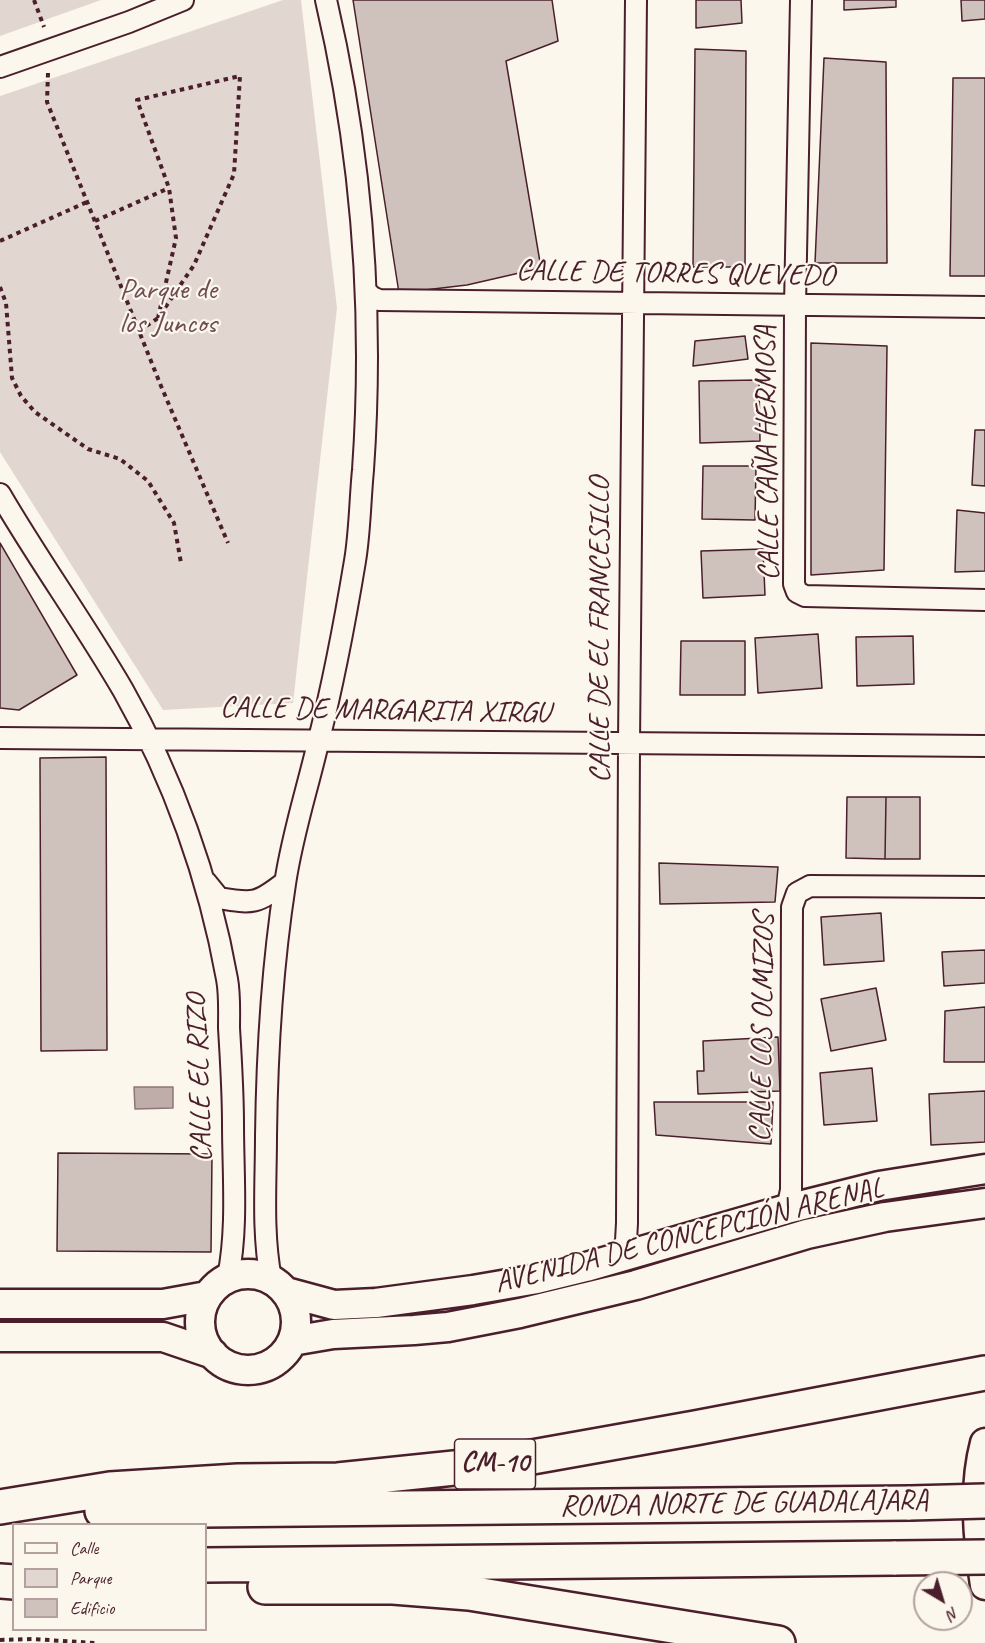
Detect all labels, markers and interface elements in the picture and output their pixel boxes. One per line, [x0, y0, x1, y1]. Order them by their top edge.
street label: CALLE DE TORRES QUEVEDO [515, 253, 835, 295]
park label: Parque de los Juncos [119, 272, 217, 342]
street label: CALLE CAÑA HERMOSA [748, 325, 788, 581]
street label: CALLE DE EL FRANCESILLO [582, 477, 618, 783]
street label: CALLE DE MARGARITA XIRGU [219, 690, 551, 732]
street label: CALLE LOS OLMIZOS [743, 913, 783, 1143]
street label: CALLE EL RIZO [179, 993, 221, 1163]
street label: AVENIDA DE CONCEPCIÓN ARENAL [491, 1170, 887, 1302]
road number: CM-10 [454, 1439, 536, 1489]
street label: RONDA NORTE DE GUADALAJARA [560, 1483, 928, 1525]
legend [12, 1523, 207, 1631]
text: Calle [70, 1537, 98, 1559]
text: Parque [70, 1567, 111, 1589]
north arrow [913, 1571, 973, 1631]
text: Edificio [70, 1597, 114, 1619]
text: N [943, 1603, 963, 1625]

